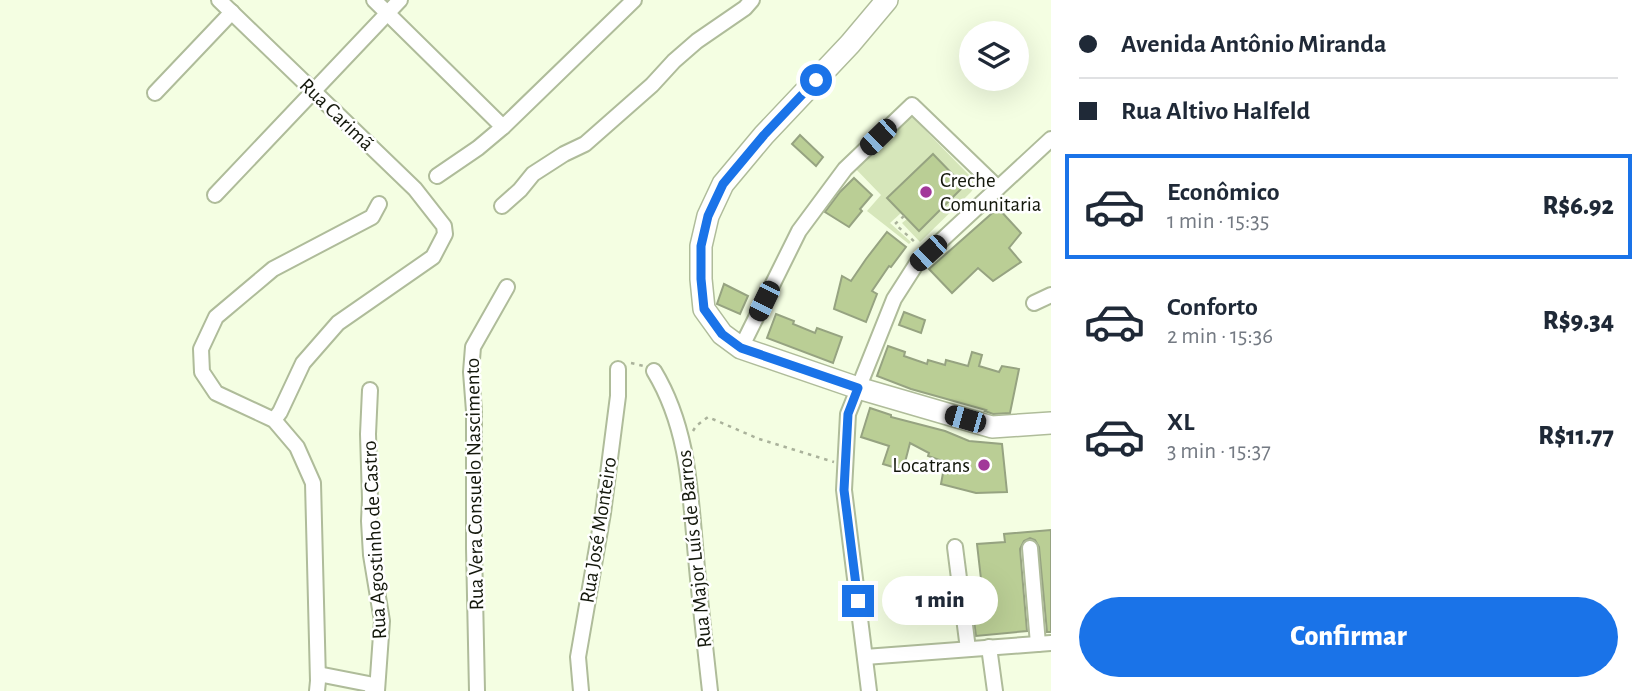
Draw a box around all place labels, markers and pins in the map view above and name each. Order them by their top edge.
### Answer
place label: Creche Comunitaria [940,170,1042,215]
marker: Creche Comunitaria [918,184,934,200]
place label: Locatrans [892,455,970,476]
marker: Locatrans [976,457,992,473]

